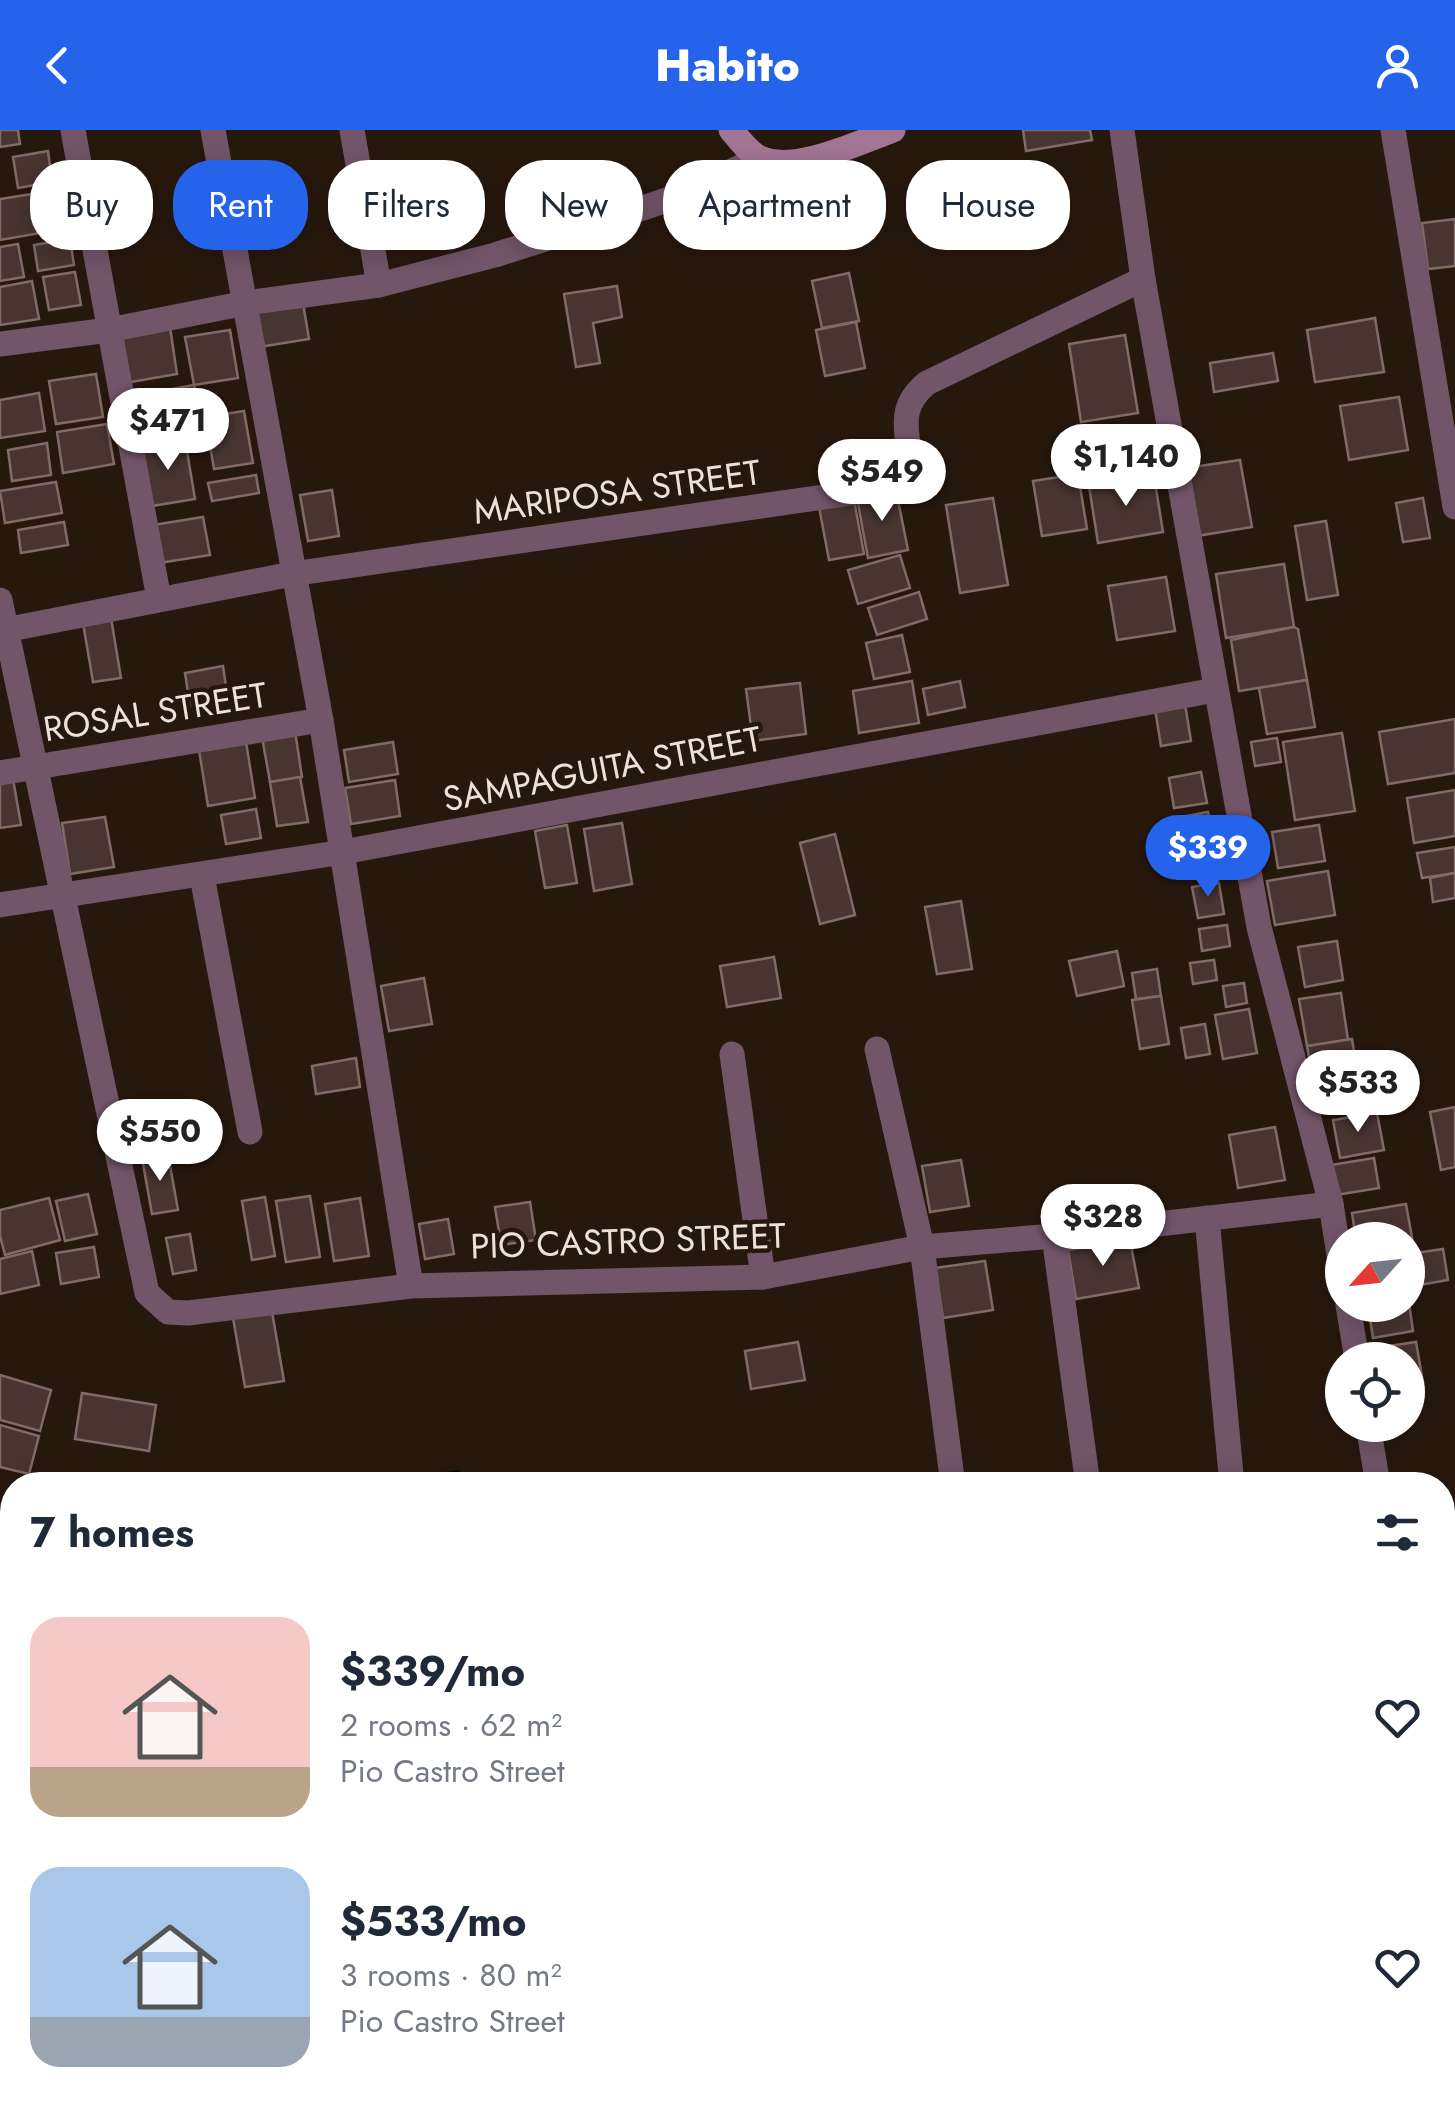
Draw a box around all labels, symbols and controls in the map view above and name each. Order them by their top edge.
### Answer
text: Habito [655,33,800,98]
icon: back [30,38,85,93]
icon: person [1370,38,1425,93]
chip: Buy [30,160,153,250]
chip: Rent [173,160,308,250]
chip: Filters [328,160,485,250]
chip: New [505,160,643,250]
chip: Apartment [663,160,886,250]
chip: House [906,160,1070,250]
pin: $471 [109,388,227,473]
text: $471 [129,397,207,443]
pin: $1,140 [1045,424,1207,509]
text: $1,140 [1073,433,1179,479]
pin: $549 [823,439,941,524]
street label: MARIPOSA STREET [470,447,764,537]
text: $549 [840,448,924,494]
street label: ROSAL STREET [40,670,270,754]
street label: SAMPAGUITA STREET [439,714,765,824]
pin: $339 [1149,815,1267,900]
text: $339 [1167,824,1249,870]
pin: $533 [1299,1050,1417,1135]
text: $533 [1318,1059,1398,1105]
pin: $550 [101,1099,219,1184]
text: $550 [119,1108,201,1154]
pin: $328 [1044,1184,1162,1269]
text: $328 [1063,1193,1143,1239]
street label: PIO CASTRO STREET [469,1211,787,1271]
north arrow [1325,1222,1425,1322]
map controls [1325,1222,1425,1442]
button: locate [1325,1342,1425,1442]
text: 7 homes [30,1502,194,1563]
icon: filters [1370,1505,1425,1560]
text: $339/mo [340,1641,525,1702]
icon: home [110,1657,230,1777]
icon: heart [1370,1690,1425,1745]
text: 2 rooms · 62 m² [340,1702,562,1748]
text: Pio Castro Street [340,1748,565,1794]
text: $533/mo [340,1891,527,1952]
icon: home [110,1907,230,2027]
icon: heart [1370,1940,1425,1995]
text: 3 rooms · 80 m² [340,1952,561,1998]
text: Pio Castro Street [340,1998,565,2044]

